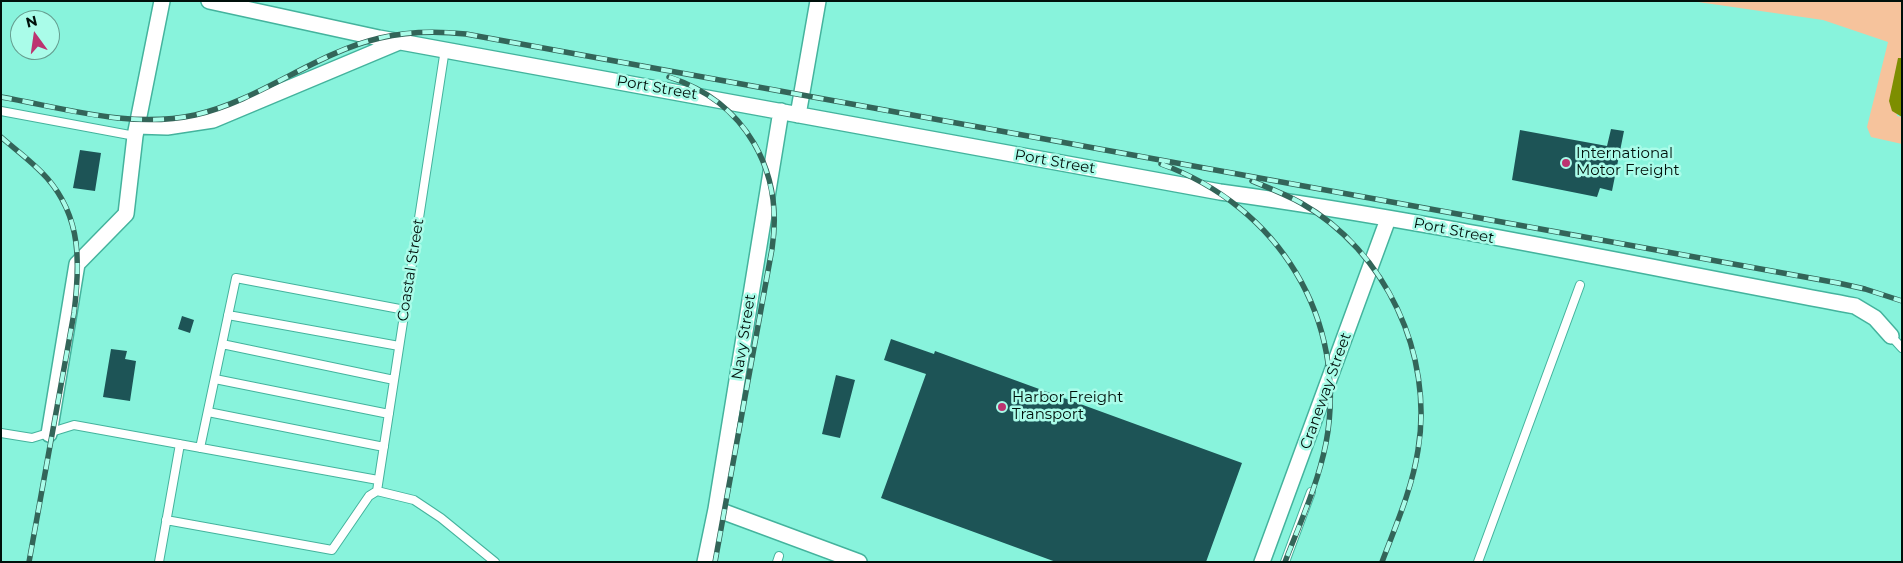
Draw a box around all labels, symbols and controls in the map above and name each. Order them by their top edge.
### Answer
north arrow [10,10,60,60]
text: N [24,11,39,32]
street label: Port Street [615,72,699,104]
place label: International Motor Freight [1576,145,1680,180]
street label: Port Street [1013,146,1097,178]
marker: International Motor Freight [1560,157,1572,169]
street label: Port Street [1412,214,1496,248]
street label: Coastal Street [394,217,428,323]
street label: Navy Street [728,293,760,381]
street label: Craneway Street [1297,330,1355,452]
place label: Harbor Freight Transport [1012,389,1123,424]
marker: Harbor Freight Transport [996,401,1008,413]

